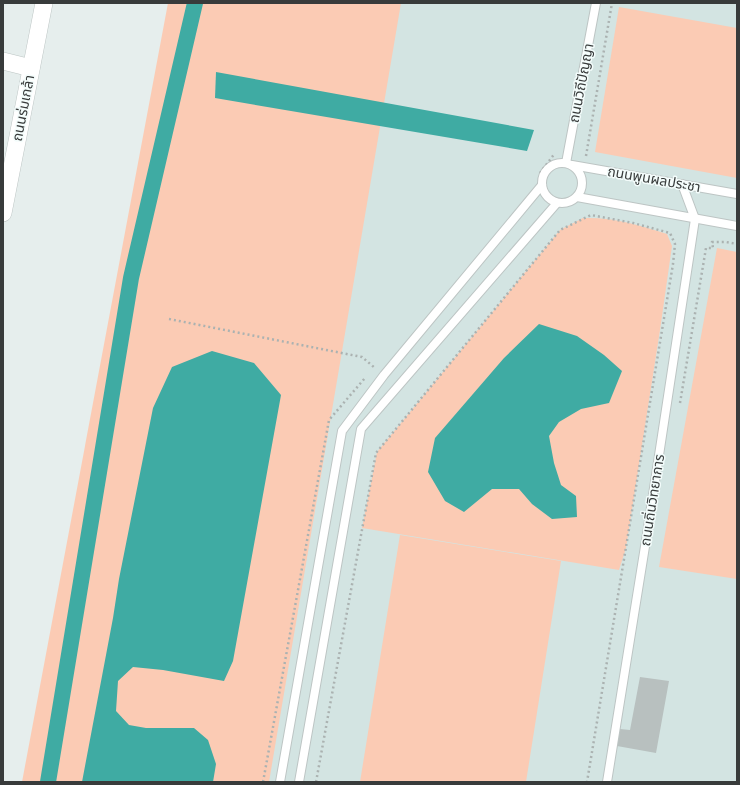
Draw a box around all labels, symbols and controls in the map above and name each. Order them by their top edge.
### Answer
street label: ถนนวิถีปัญญา [566,42,598,124]
street label: ถนนร่มเกล้า [9,73,39,143]
street label: ถนนพูนผลประชา [606,164,702,197]
street label: ถนนถิ่นวิทยาการ [636,453,669,547]

